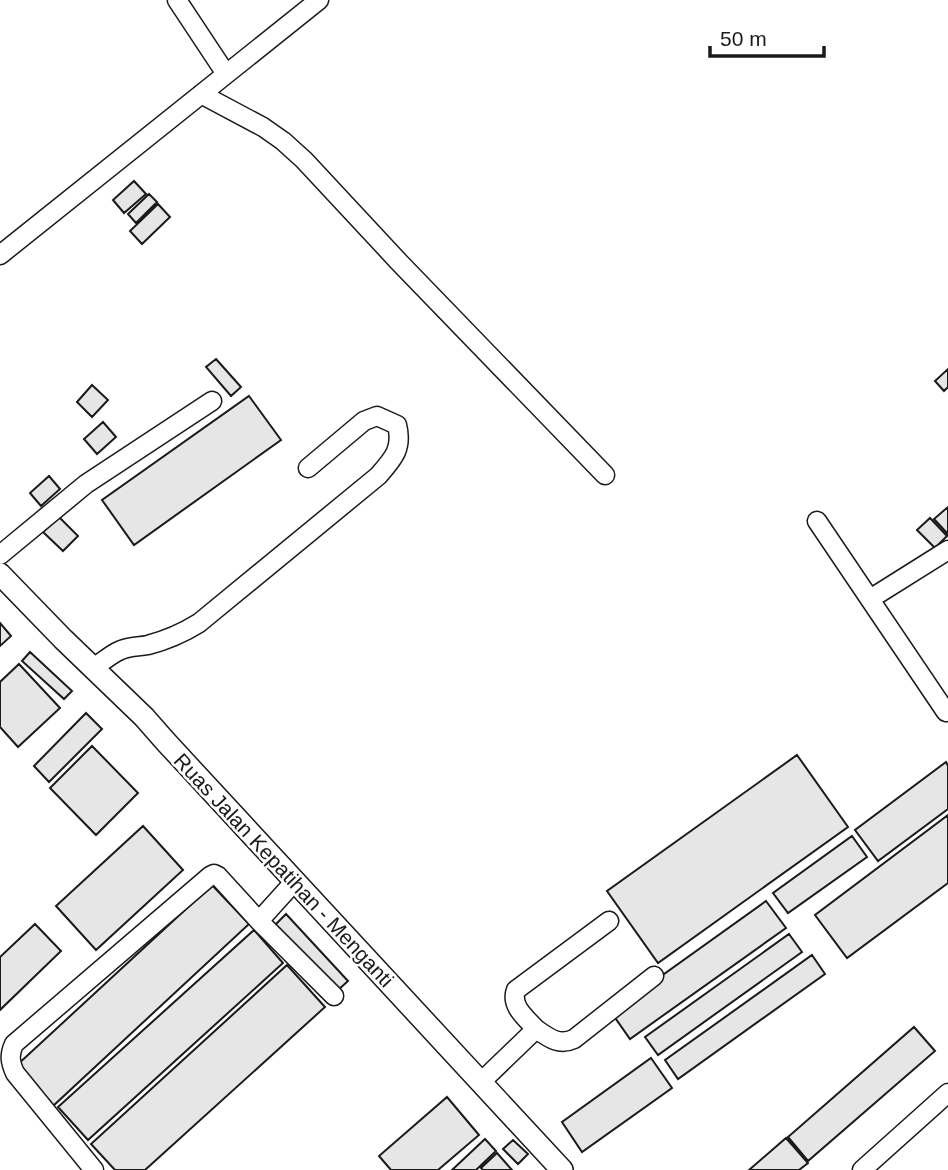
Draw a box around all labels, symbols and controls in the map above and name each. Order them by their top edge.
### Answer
scale bar [710,14,824,58]
text: 50 m [720,27,767,50]
street label: Ruas Jalan Kepatihan - Menganti [170,749,398,991]

